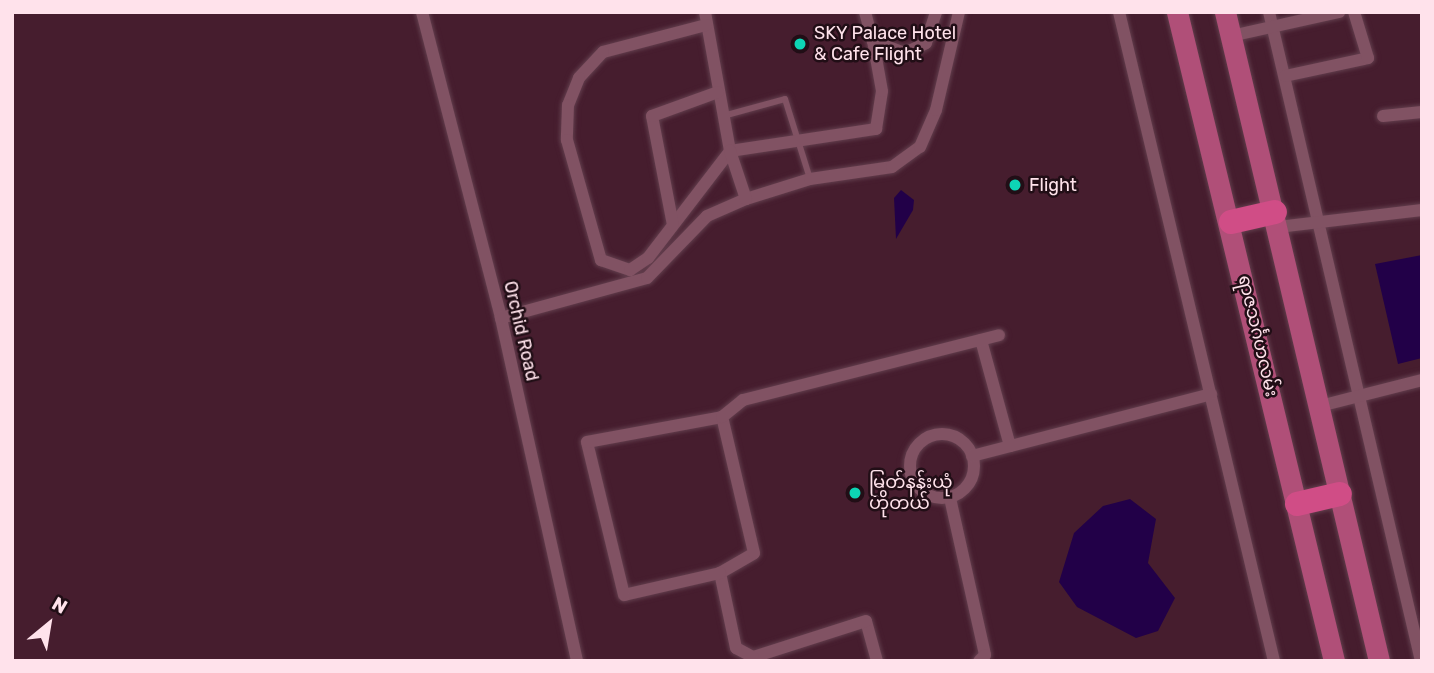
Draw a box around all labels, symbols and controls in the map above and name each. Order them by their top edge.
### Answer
place label: SKY Palace Hotel & Cafe Flight [814,23,957,66]
marker: SKY Palace Hotel & Cafe Flight [792,36,808,52]
place label: Flight [1029,174,1077,196]
marker: Flight [1007,177,1023,193]
street label: ရာဇသင်္ဂဟလမ်း [1234,273,1282,399]
street label: Orchid Road [499,279,543,383]
place label: မြတ်နန်းယုံ ဟိုတယ် [869,472,953,514]
marker: မြတ်နန်းယုံ ဟိုတယ် [847,485,863,501]
north arrow [14,589,84,659]
text: N [48,592,71,619]

